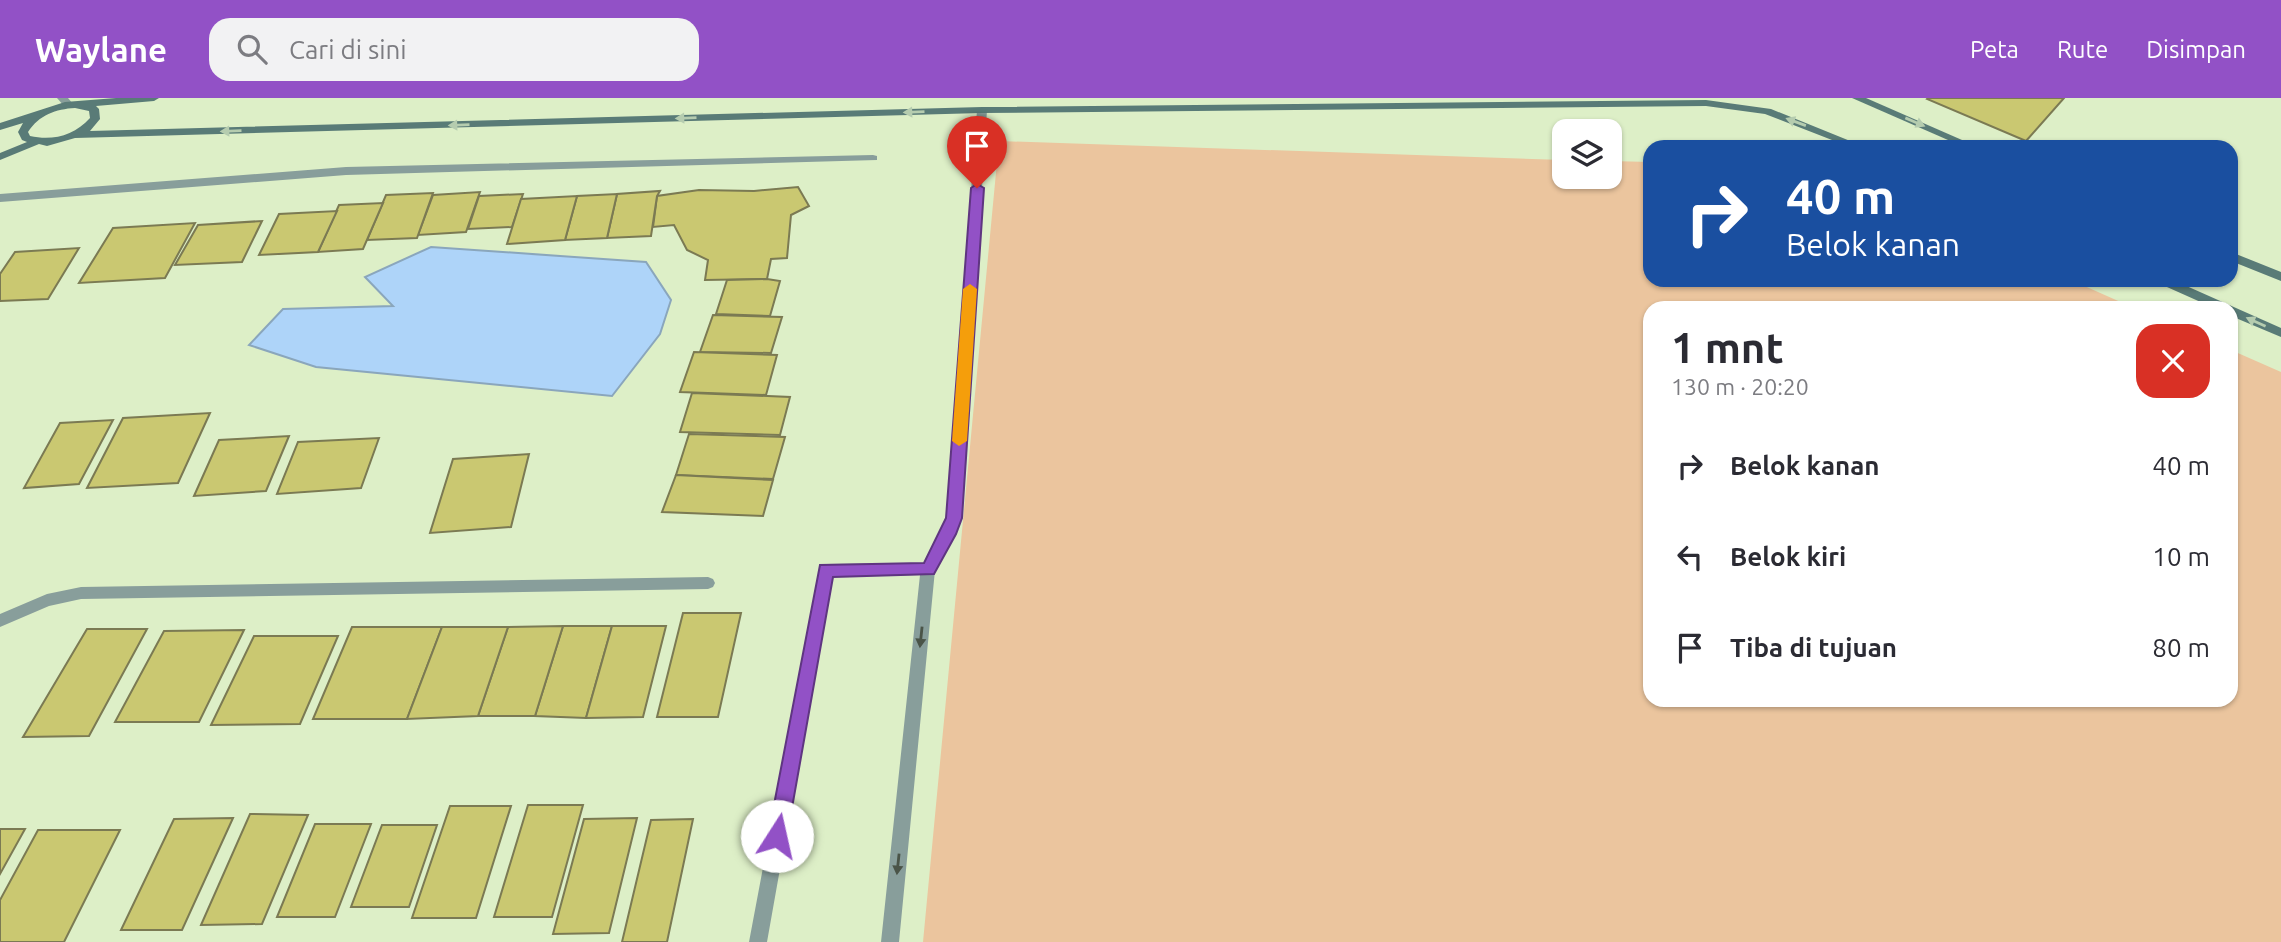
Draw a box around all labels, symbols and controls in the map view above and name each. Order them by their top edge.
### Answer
search box [209,18,699,81]
icon: search [233,30,271,68]
text: Waylane [35,31,167,68]
text: Cari di sini [289,35,407,64]
text: Peta [1970,36,2019,63]
text: Rute [2057,36,2108,63]
text: Disimpan [2146,36,2246,63]
one-way arrow [902,106,924,118]
one-way arrow [675,113,697,124]
pin [947,116,1007,188]
one-way arrow [1786,116,1807,127]
one-way arrow [1905,117,1926,128]
one-way arrow [448,119,470,130]
map controls [1552,119,1622,189]
button: layers [1552,119,1622,189]
one-way arrow [220,125,242,137]
icon: arrive [958,127,996,165]
icon: right [1671,168,1762,259]
text: 40 m [1786,168,1895,223]
text: Belok kanan [1786,226,1960,262]
one-way arrow [2246,316,2266,328]
text: 1 mnt [1671,324,1784,371]
button: close [2136,324,2210,398]
text: 130 m · 20:20 [1671,374,1809,399]
icon: right [1671,447,1709,485]
text: Belok kanan [1730,451,1880,480]
text: 40 m [2152,451,2210,480]
icon: left [1671,538,1709,576]
text: Belok kiri [1730,542,1846,571]
text: 10 m [2152,542,2210,571]
one-way arrow [916,627,927,649]
icon: arrive [1671,629,1709,667]
text: Tiba di tujuan [1730,633,1897,662]
text: 80 m [2152,633,2210,662]
position arrow [740,799,814,873]
one-way arrow [893,853,904,875]

